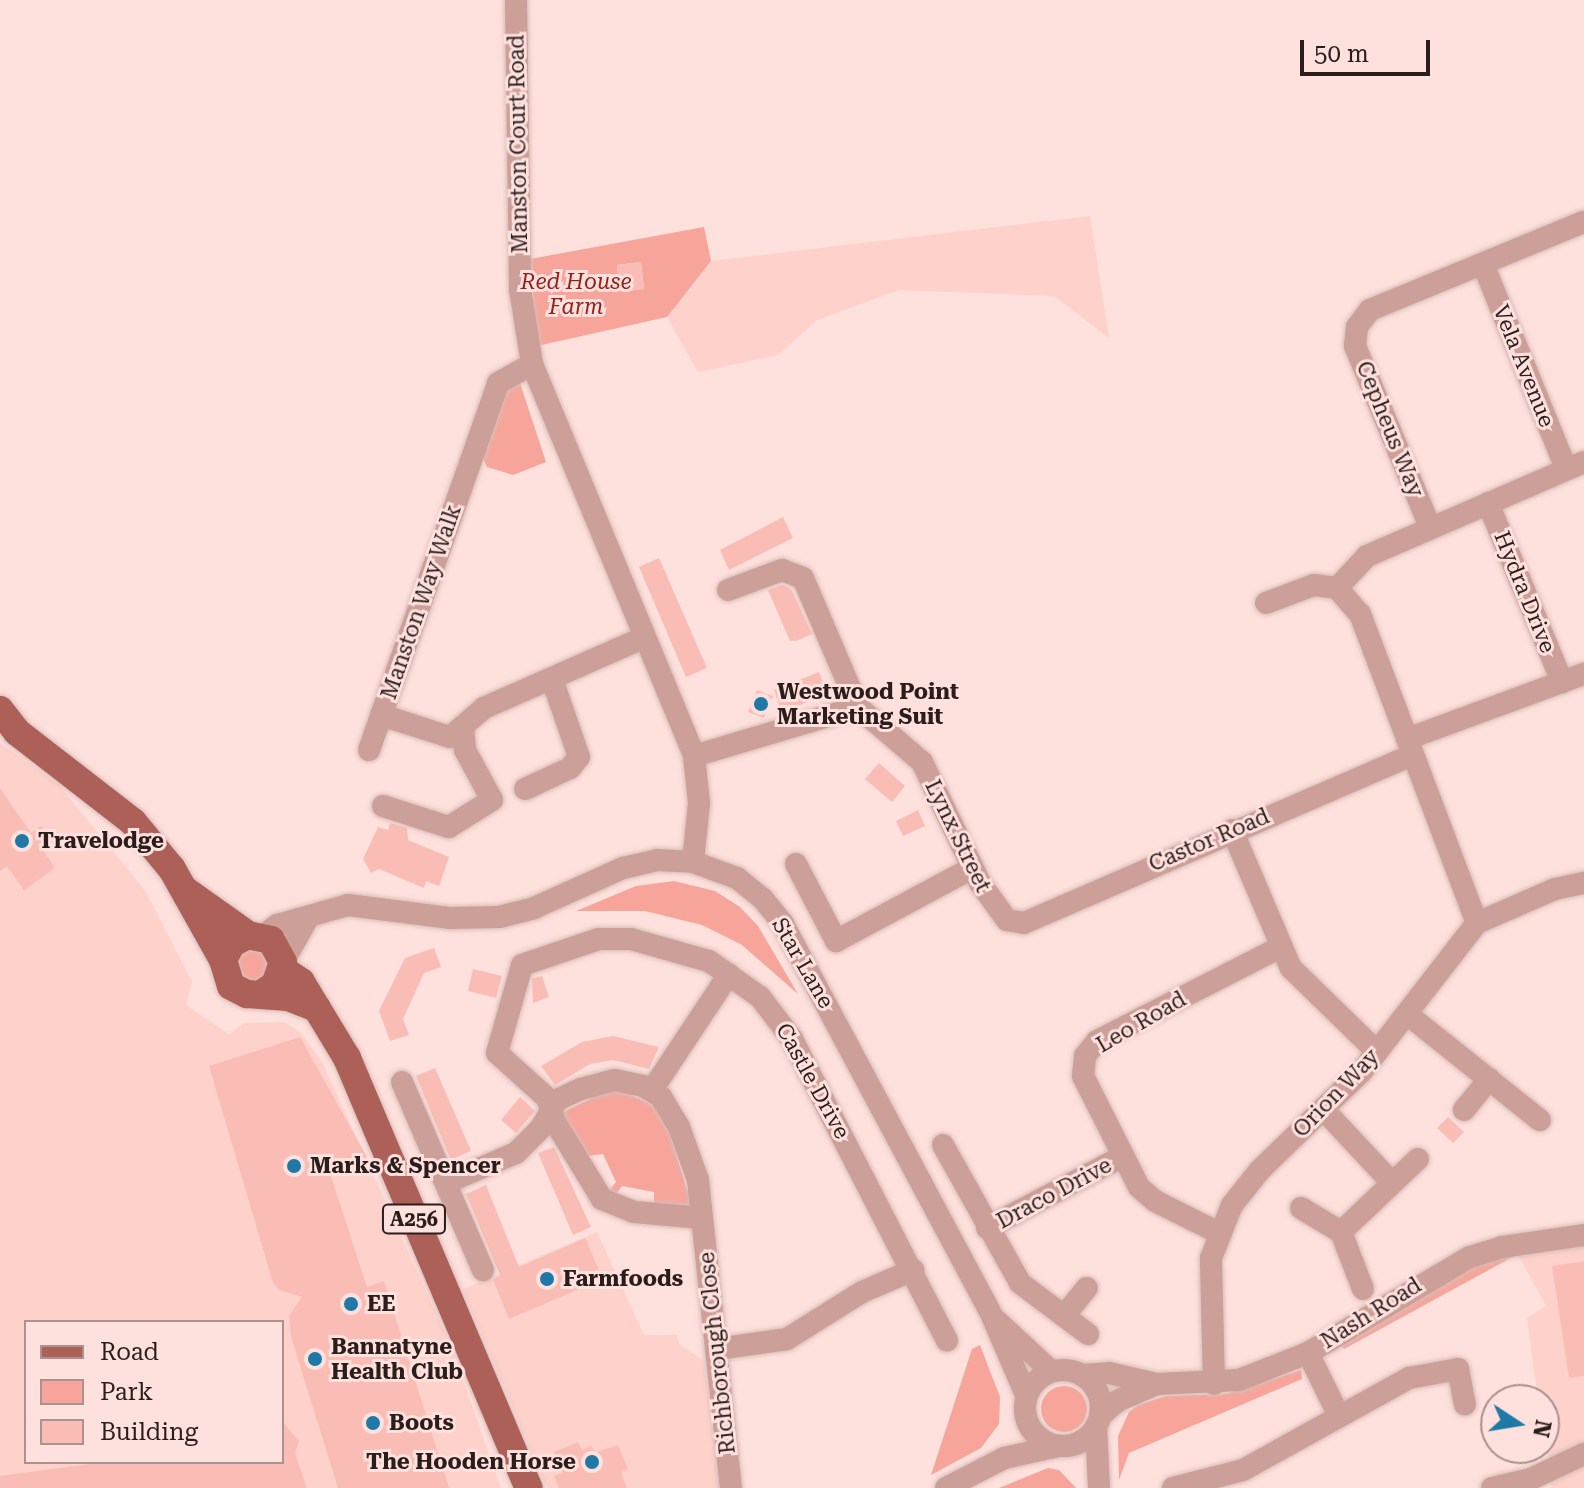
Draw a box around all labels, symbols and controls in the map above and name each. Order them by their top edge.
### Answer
scale bar [1304,24,1434,74]
street label: Manston Court Road [503,34,533,254]
text: 50 m [1314,40,1369,68]
park label: Red House Farm [520,268,632,320]
street label: Vela Avenue [1488,301,1560,431]
street label: Cepheus Way [1351,357,1429,501]
street label: Manston Way Walk [375,501,467,703]
street label: Hydra Drive [1489,527,1561,657]
place label: Westwood Point Marketing Suit [777,678,959,730]
marker: Westwood Point Marketing Suit [752,695,770,713]
street label: Lynx Street [919,775,997,897]
street label: Castor Road [1145,803,1273,877]
place label: Travelodge [38,828,164,854]
marker: Travelodge [13,832,31,850]
street label: Star Lane [767,913,839,1013]
street label: Leo Road [1092,986,1190,1058]
street label: Castle Drive [770,1019,856,1143]
street label: Orion Way [1287,1043,1385,1143]
street label: Draco Drive [992,1152,1116,1234]
place label: Marks & Spencer [310,1153,501,1179]
marker: Marks & Spencer [285,1157,303,1175]
road number: A256 [380,1203,448,1235]
street label: Richborough Close [693,1251,741,1455]
place label: Farmfoods [563,1266,683,1292]
marker: Farmfoods [538,1270,556,1288]
street label: Nash Road [1316,1272,1426,1354]
place label: EE [367,1291,395,1317]
marker: EE [342,1295,360,1313]
legend [24,1320,284,1464]
place label: Bannatyne Health Club [331,1333,463,1384]
text: Road [100,1338,159,1366]
marker: Bannatyne Health Club [306,1350,324,1368]
text: Park [100,1378,153,1406]
north arrow [1480,1384,1560,1464]
place label: Boots [389,1410,454,1436]
marker: Boots [364,1414,382,1432]
text: Building [100,1418,198,1446]
text: N [1528,1418,1556,1440]
place label: The Hooden Horse [366,1449,576,1475]
marker: The Hooden Horse [583,1453,601,1471]

